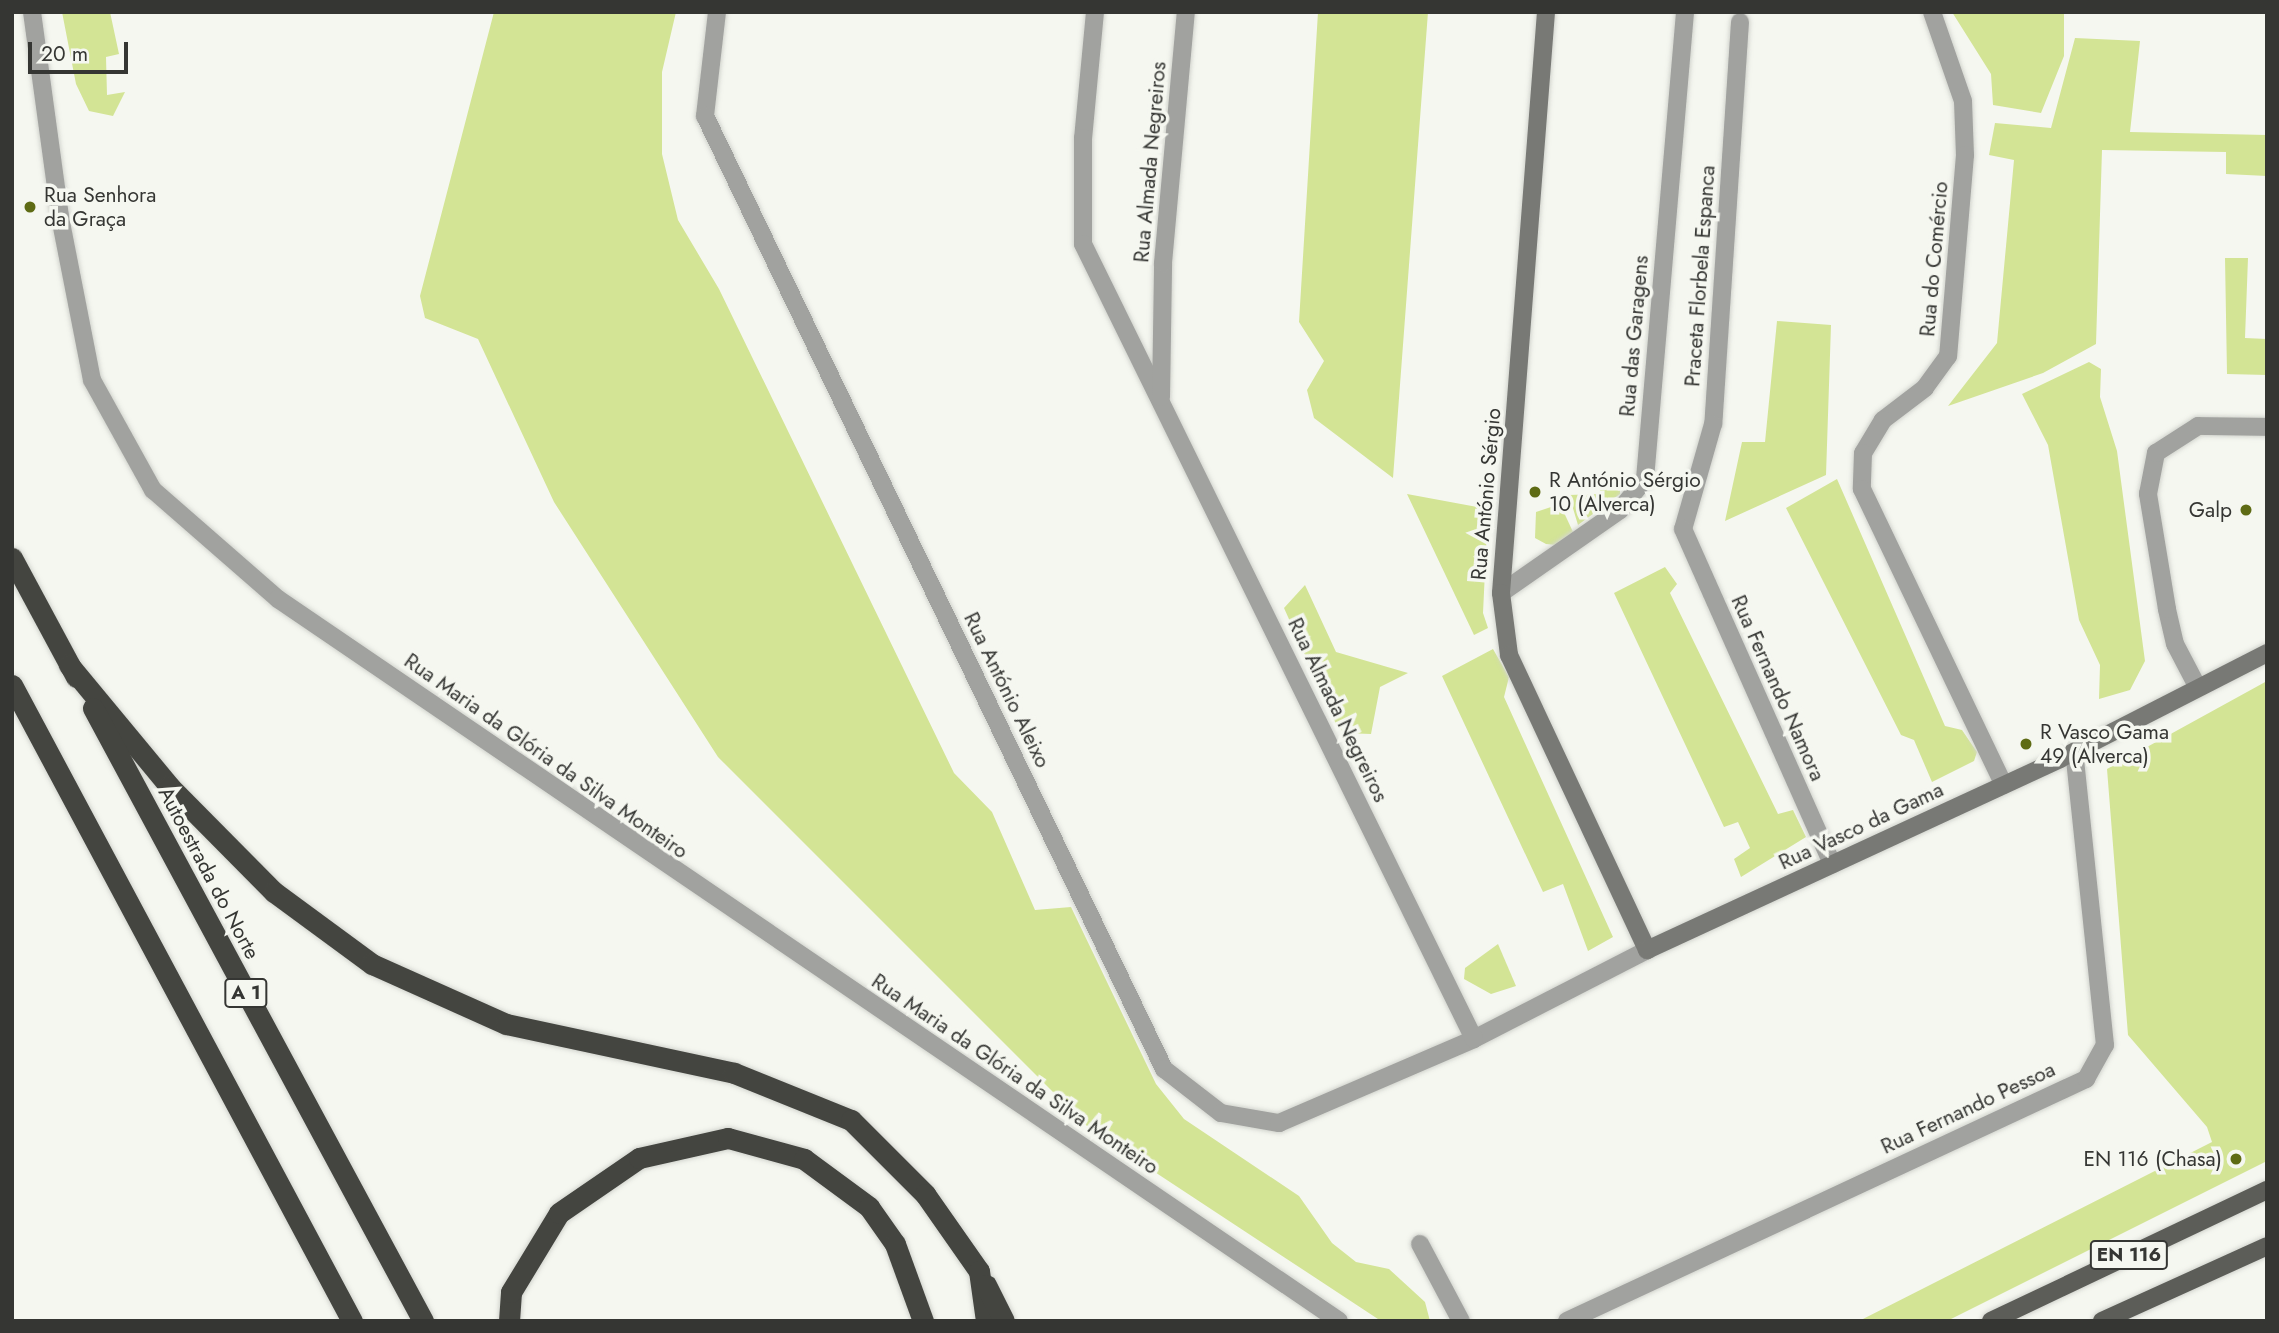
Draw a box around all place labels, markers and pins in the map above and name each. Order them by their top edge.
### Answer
place label: Rua Senhora da Graça [44,182,156,232]
marker: Rua Senhora da Graça [22,199,38,215]
place label: R António Sérgio 10 (Alverca) [1549,467,1701,517]
marker: R António Sérgio 10 (Alverca) [1527,484,1543,500]
place label: Galp [2189,497,2232,523]
marker: Galp [2238,502,2254,518]
place label: R Vasco Gama 49 (Alverca) [2040,719,2169,769]
marker: R Vasco Gama 49 (Alverca) [2018,736,2034,752]
place label: EN 116 (Chasa) [2083,1146,2222,1172]
marker: EN 116 (Chasa) [2228,1151,2244,1167]

